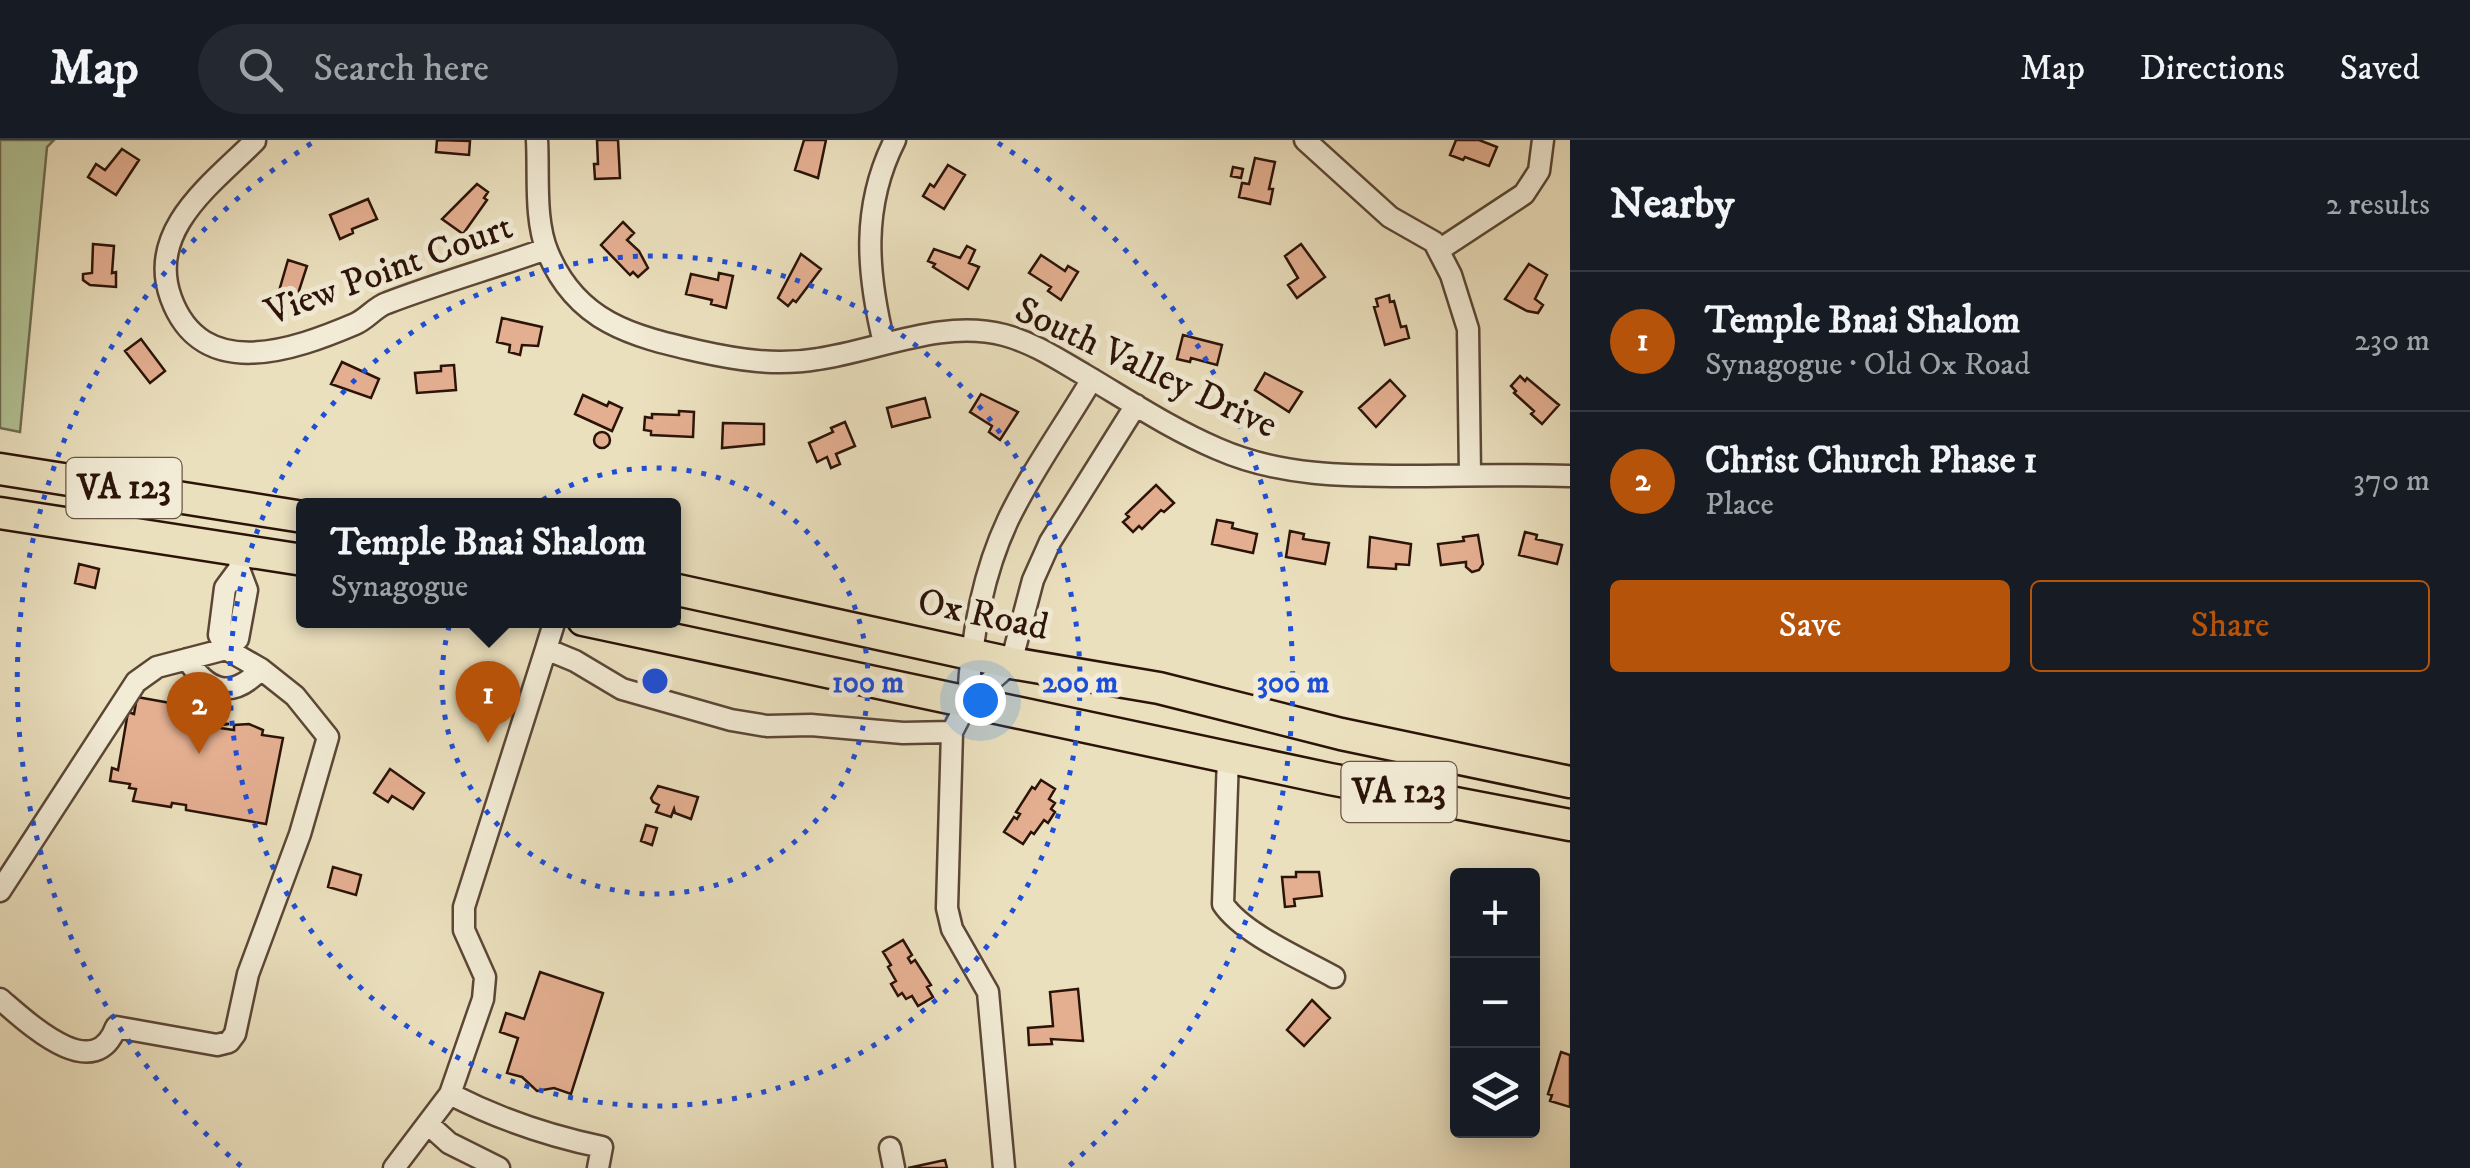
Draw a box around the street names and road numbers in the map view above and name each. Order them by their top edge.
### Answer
street label: View Point Court [258,203,519,337]
street label: South Valley Drive [1007,286,1285,450]
road number: VA 123 [66,458,182,518]
street label: Ox Road [913,578,1053,652]
road number: VA 123 [1342,762,1456,822]

